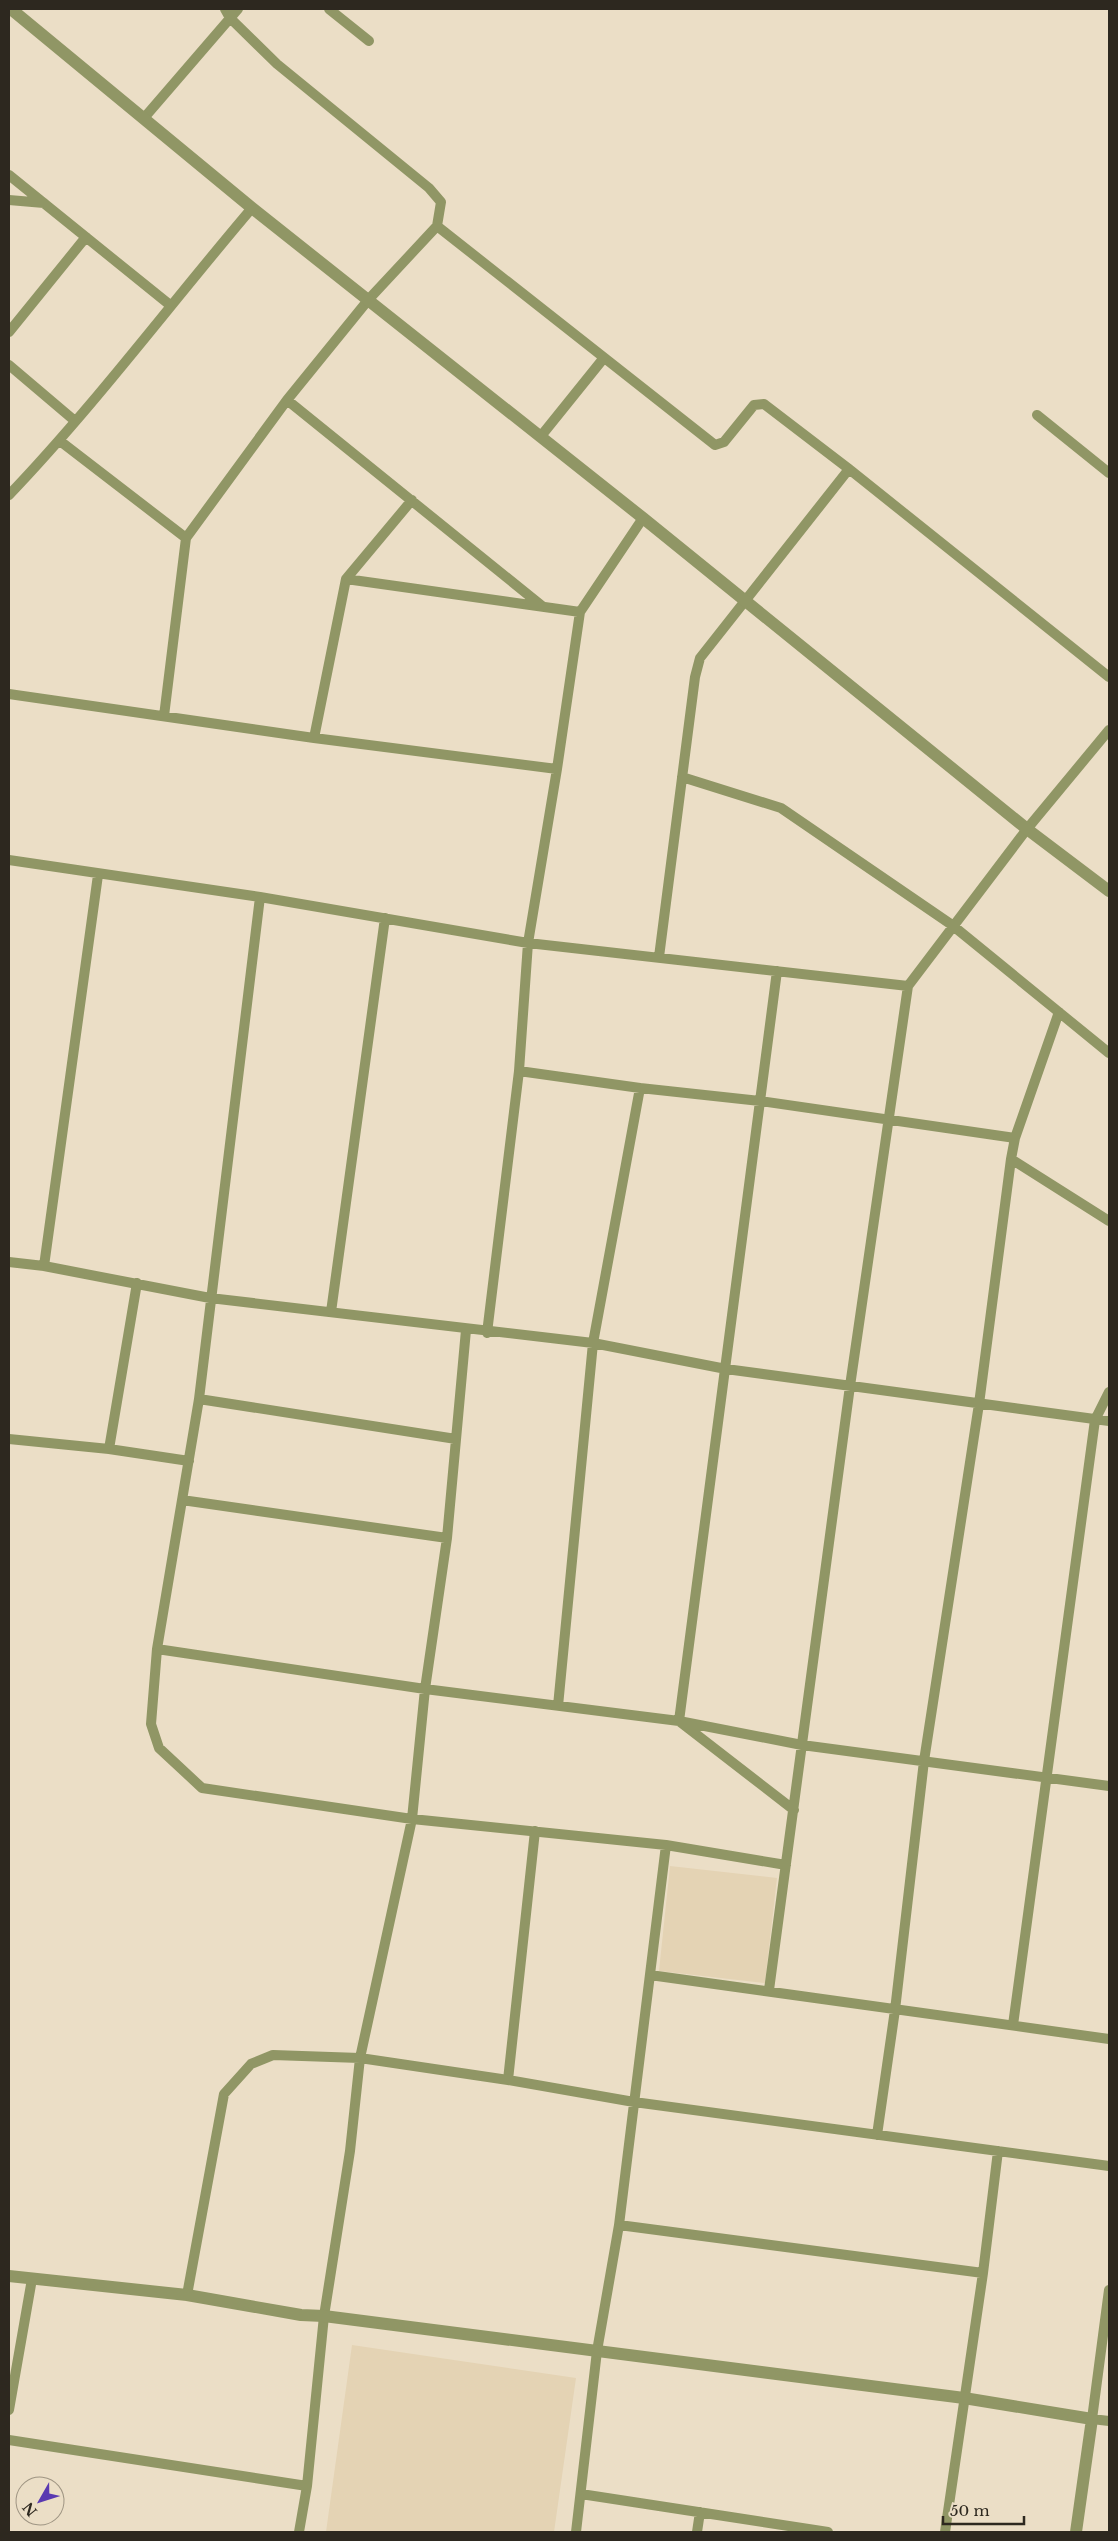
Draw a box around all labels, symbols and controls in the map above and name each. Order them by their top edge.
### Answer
north arrow [15,2476,65,2526]
scale bar [943,2494,1024,2526]
text: N [19,2498,41,2520]
text: 50 m [950,2501,990,2520]

